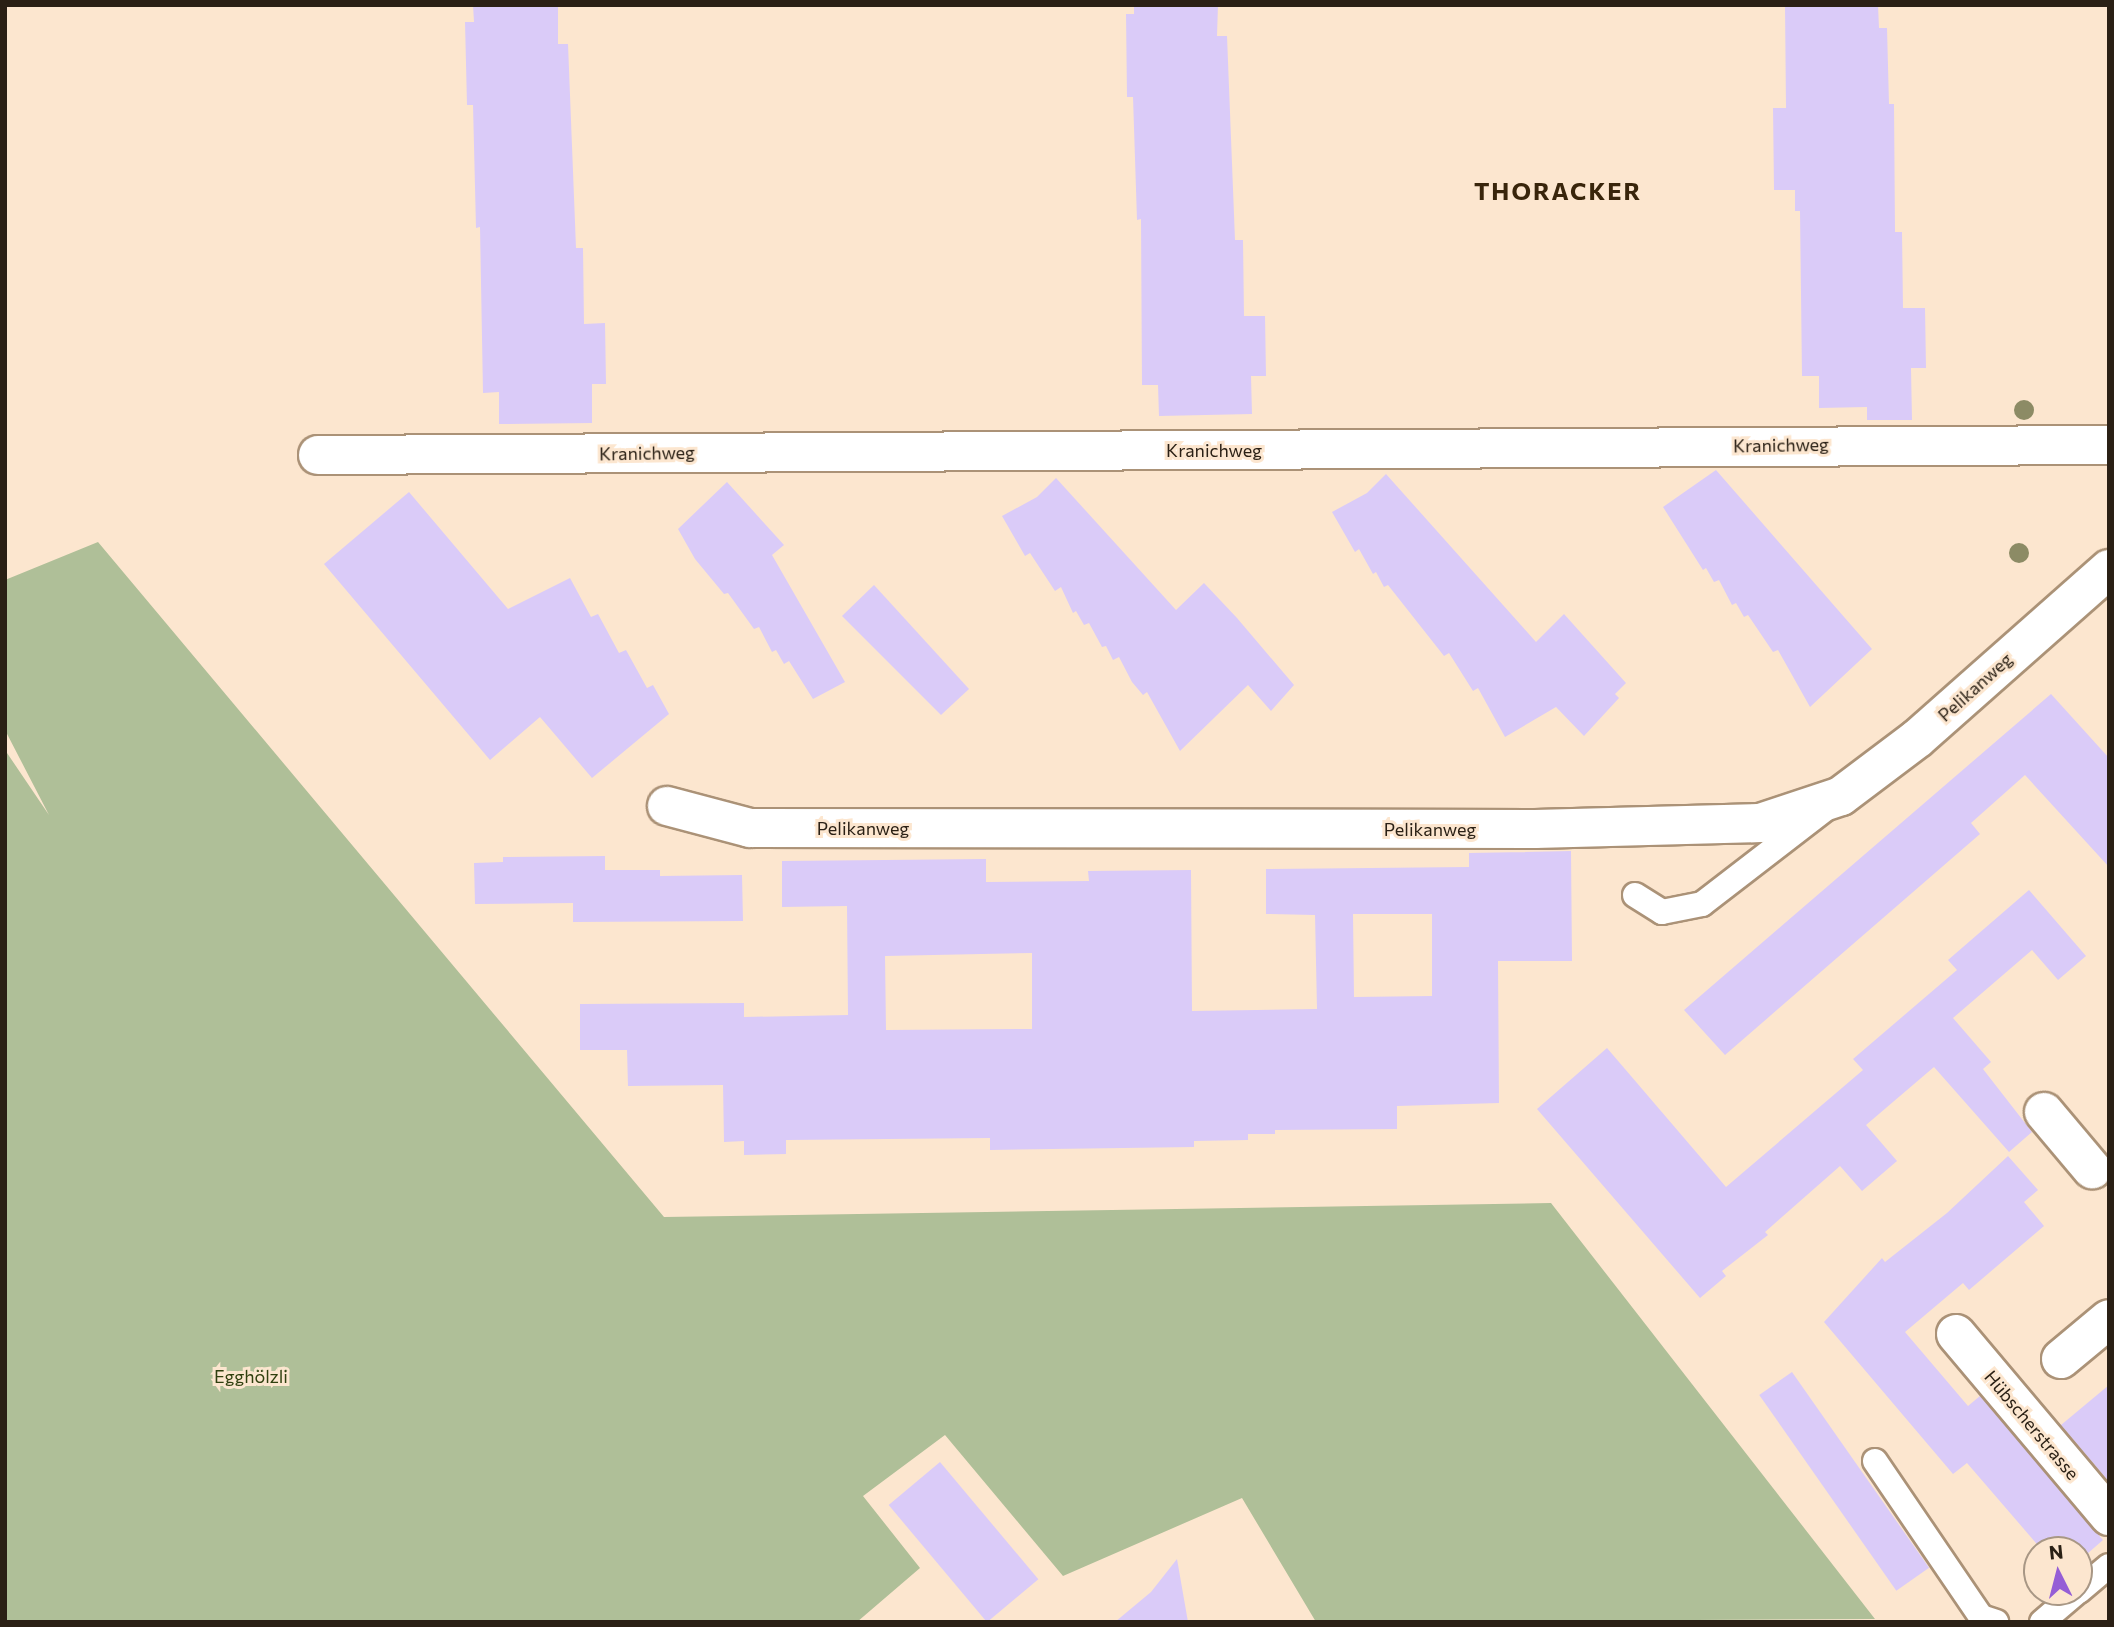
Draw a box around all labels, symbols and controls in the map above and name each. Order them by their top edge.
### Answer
district label: THORACKER [1475,177,1641,205]
street label: Kranichweg [1733,433,1829,457]
street label: Kranichweg [1166,439,1262,461]
street label: Kranichweg [599,441,695,465]
street label: Pelikanweg [1933,648,2017,726]
street label: Pelikanweg [817,817,909,839]
street label: Pelikanweg [1384,818,1476,840]
park label: Egghölzli [214,1365,288,1387]
street label: Hübscherstrasse [1980,1366,2084,1484]
north arrow [2023,1536,2093,1606]
text: N [2048,1539,2064,1564]

